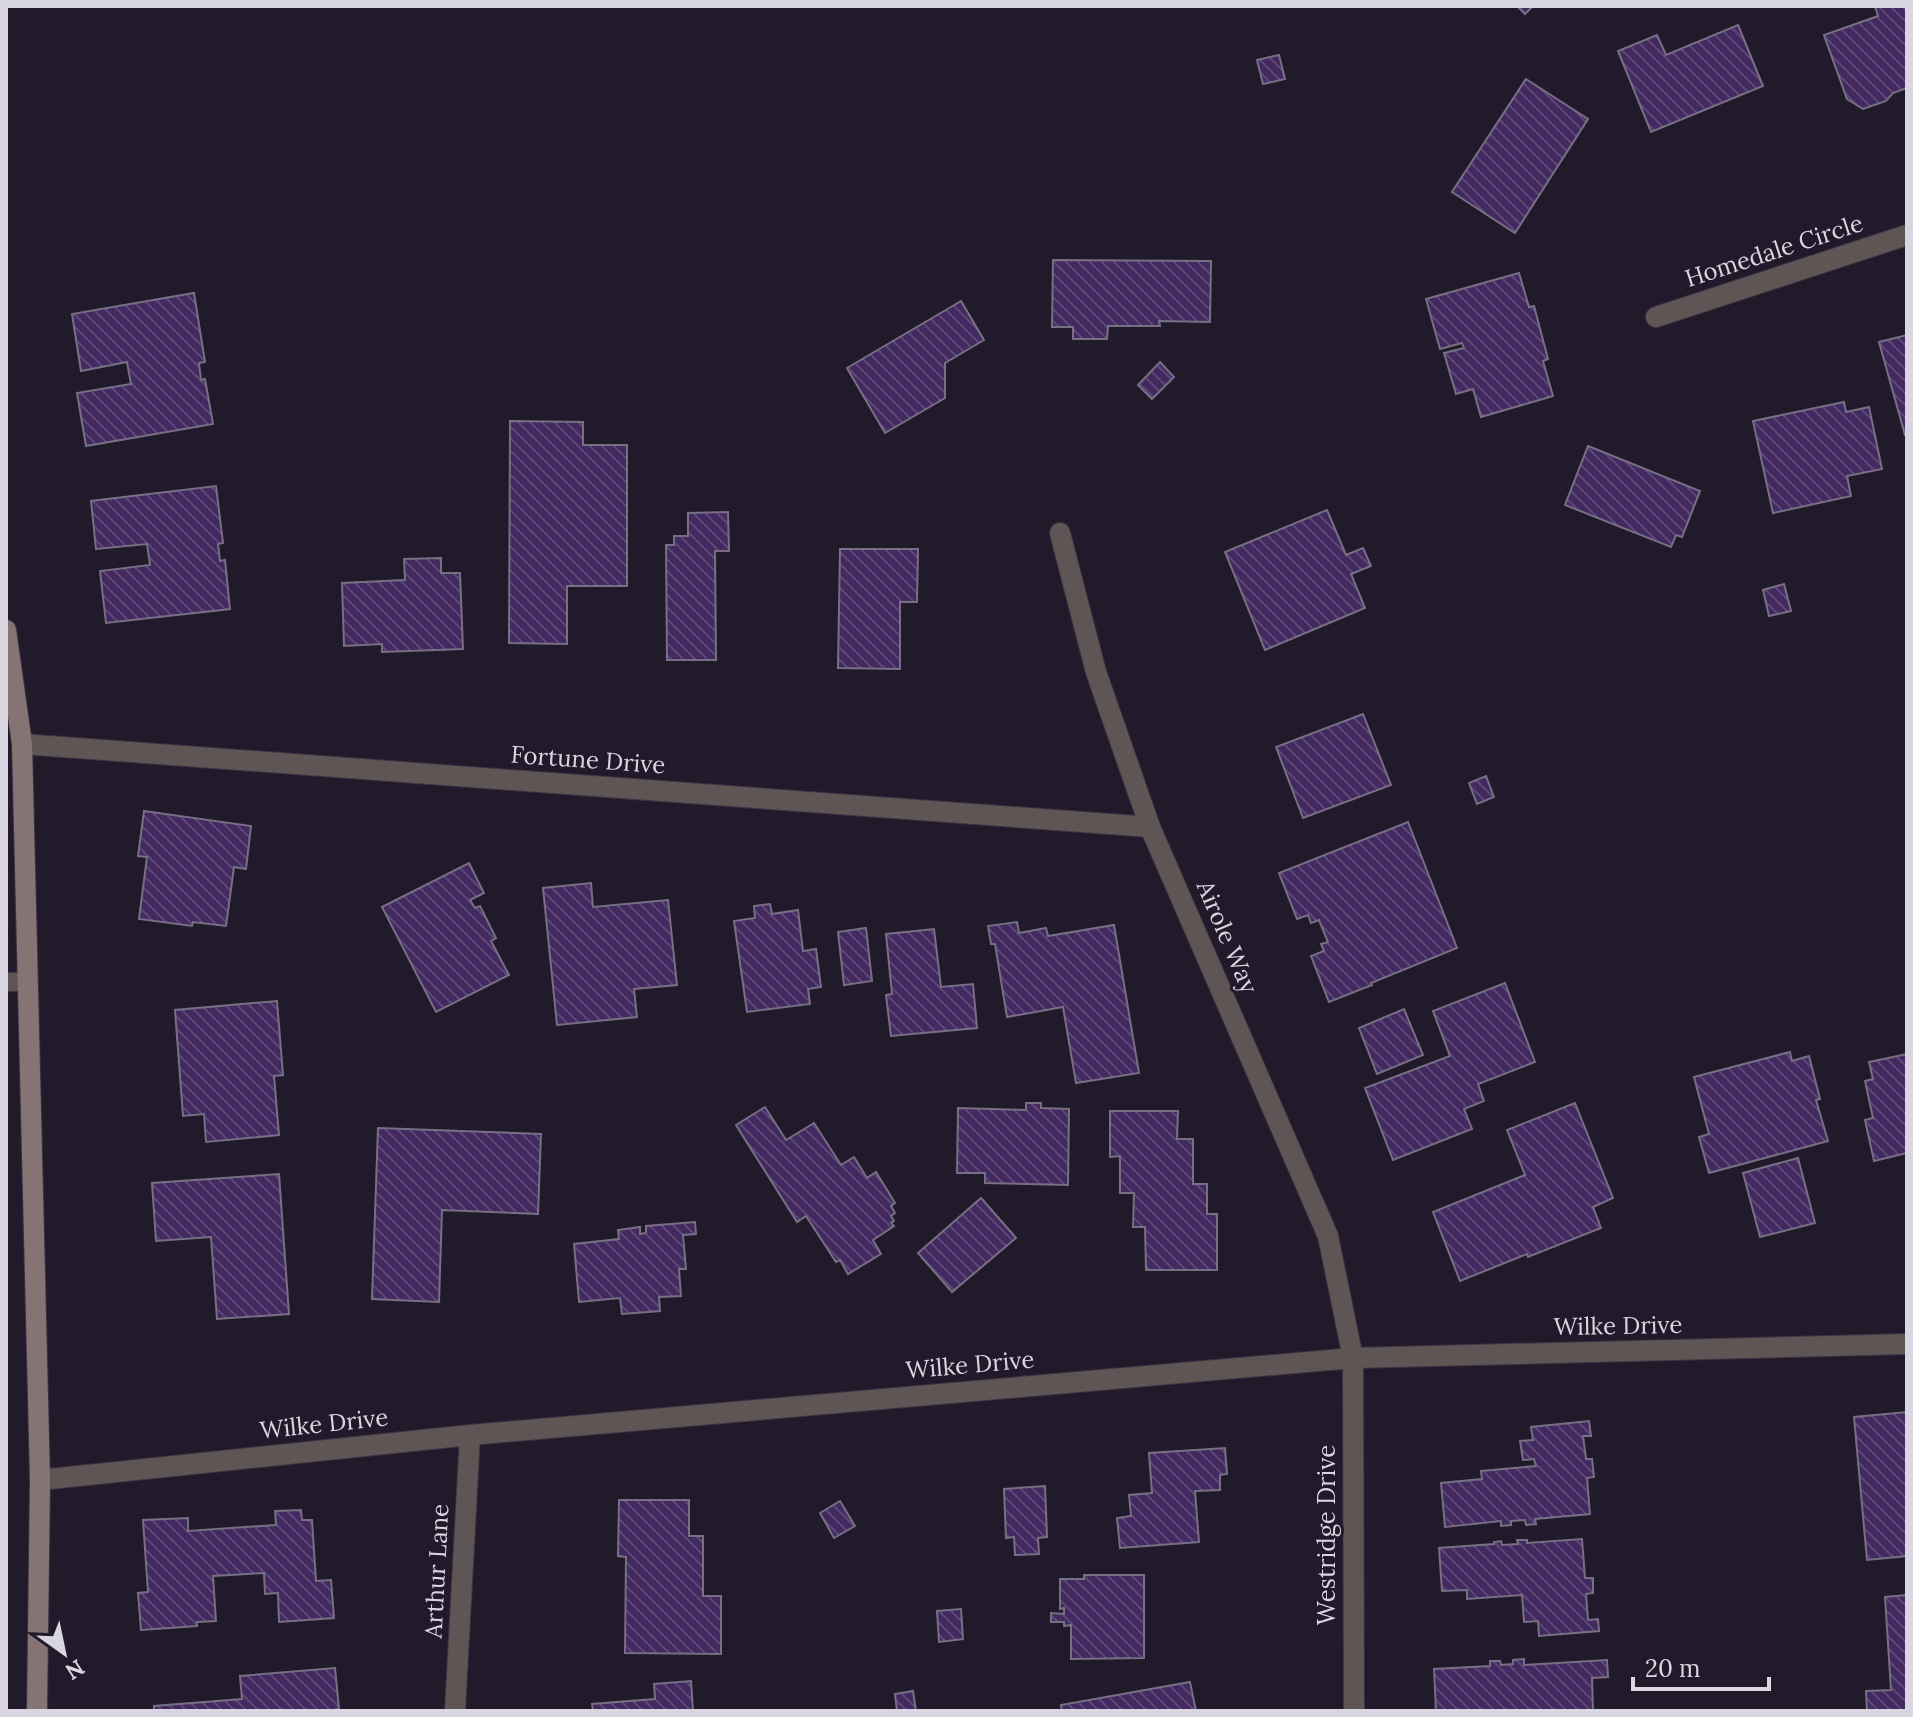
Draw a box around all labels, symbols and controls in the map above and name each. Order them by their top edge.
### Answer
street label: Homedale Circle [1681,207,1867,294]
street label: Fortune Drive [510,739,666,780]
street label: Airole Way [1189,875,1265,998]
street label: Wilke Drive [1553,1309,1683,1342]
street label: Wilke Drive [904,1343,1035,1386]
street label: Wilke Drive [258,1401,390,1446]
street label: Westridge Drive [1311,1445,1342,1625]
street label: Arthur Lane [417,1503,456,1640]
north arrow [24,1613,104,1693]
scale bar [1633,1641,1769,1691]
text: N [60,1653,90,1686]
text: 20 m [1645,1653,1701,1684]

